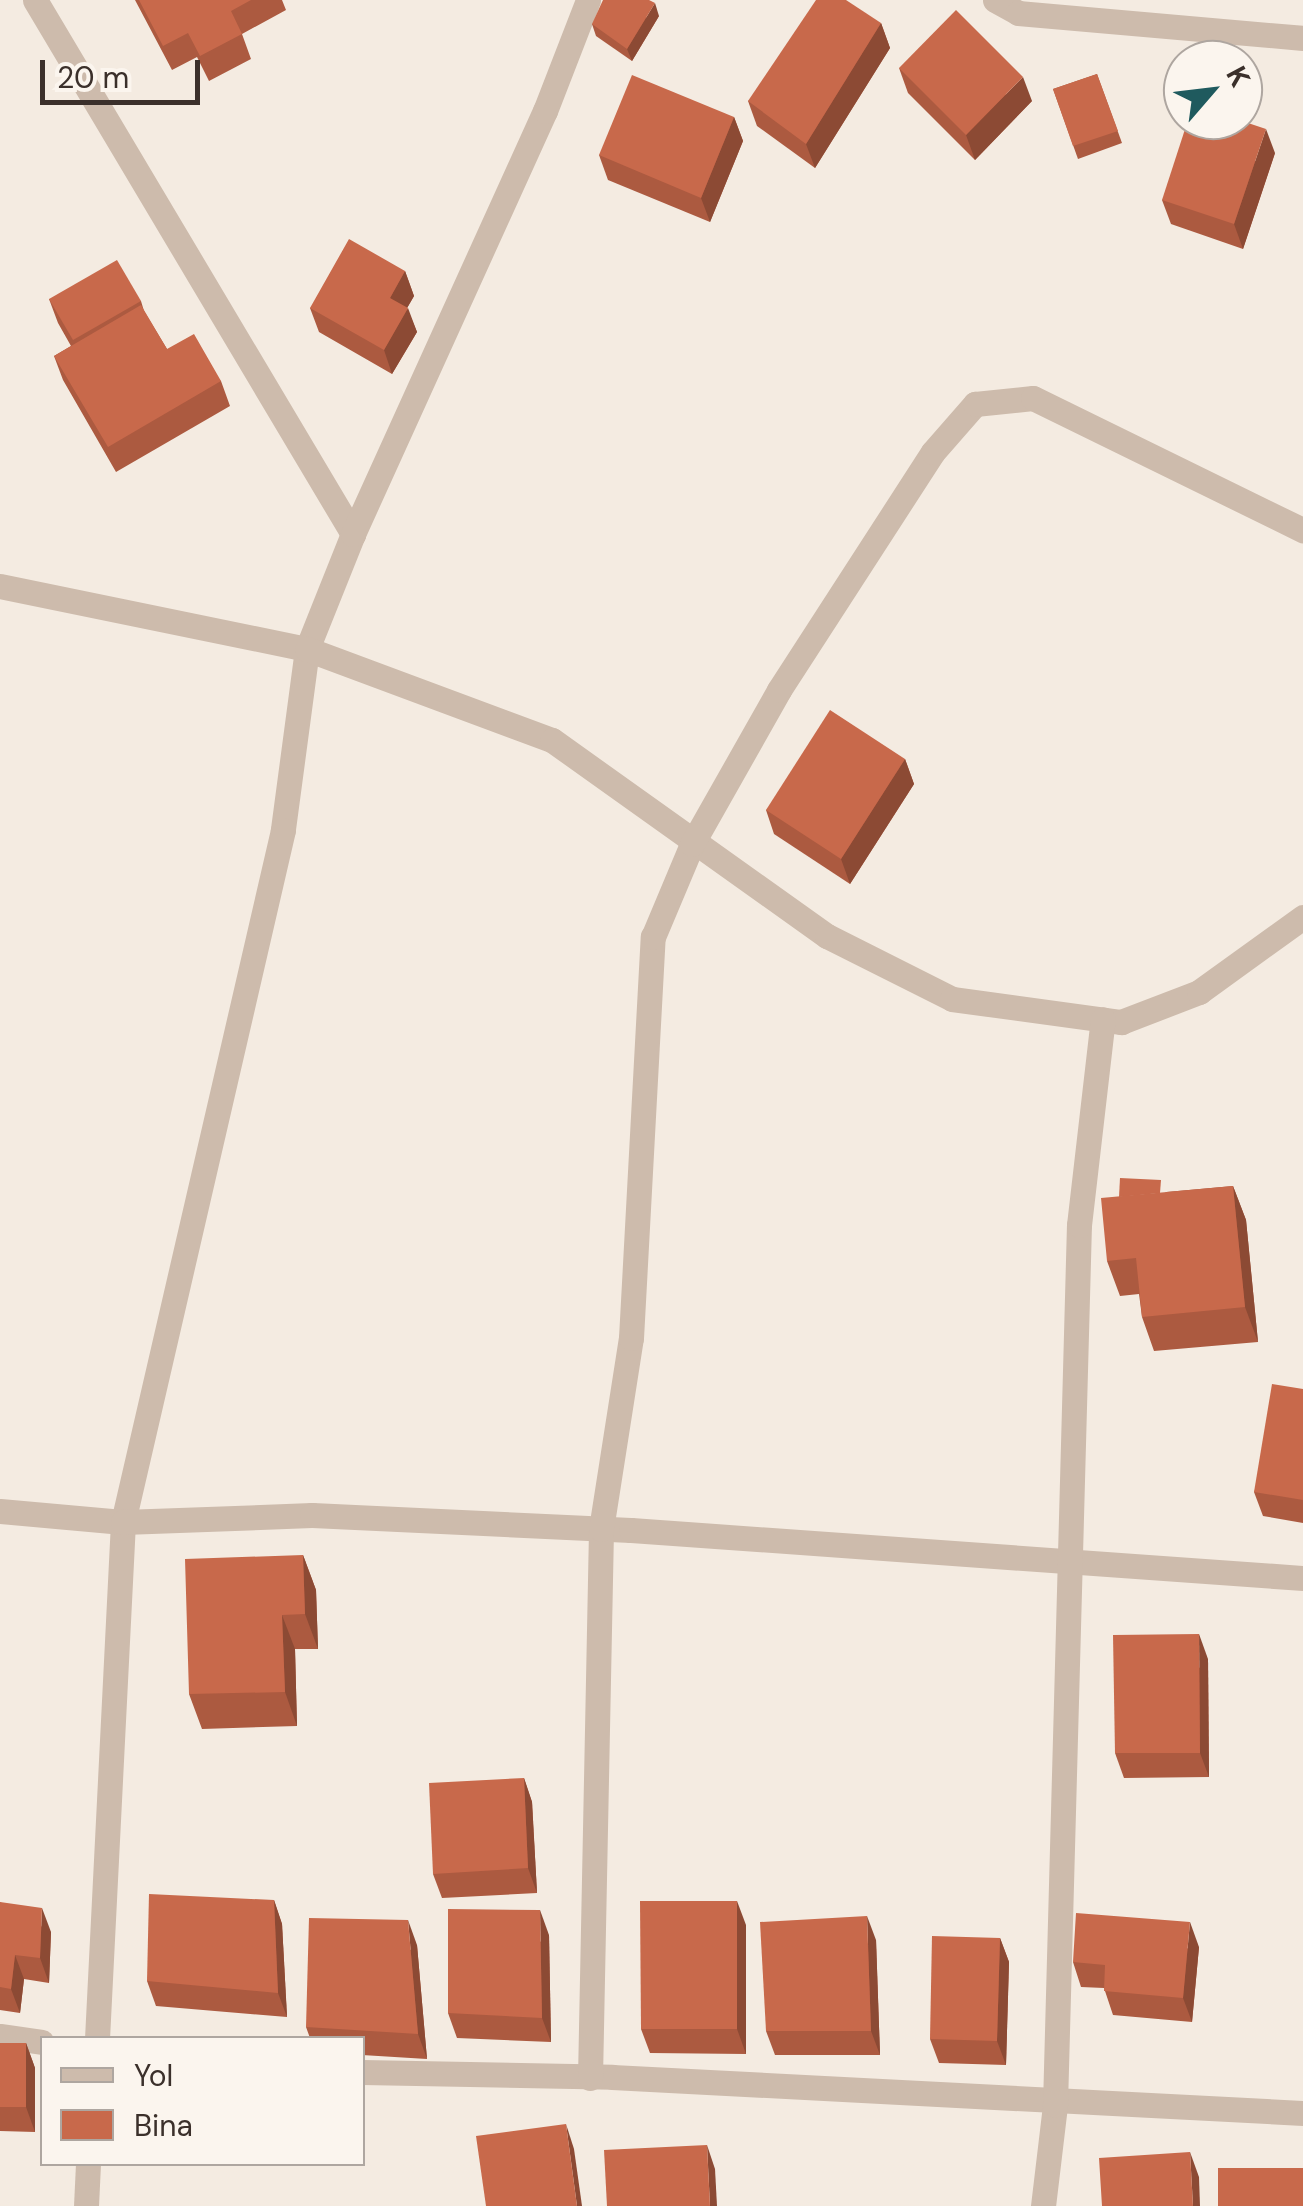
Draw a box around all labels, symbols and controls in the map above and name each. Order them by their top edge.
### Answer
scale bar [45,40,205,102]
north arrow [1163,40,1263,140]
text: 20 m [57,58,129,97]
text: K [1218,60,1259,93]
legend [40,2036,365,2166]
text: Yol [134,2056,173,2095]
text: Bina [134,2106,193,2145]

